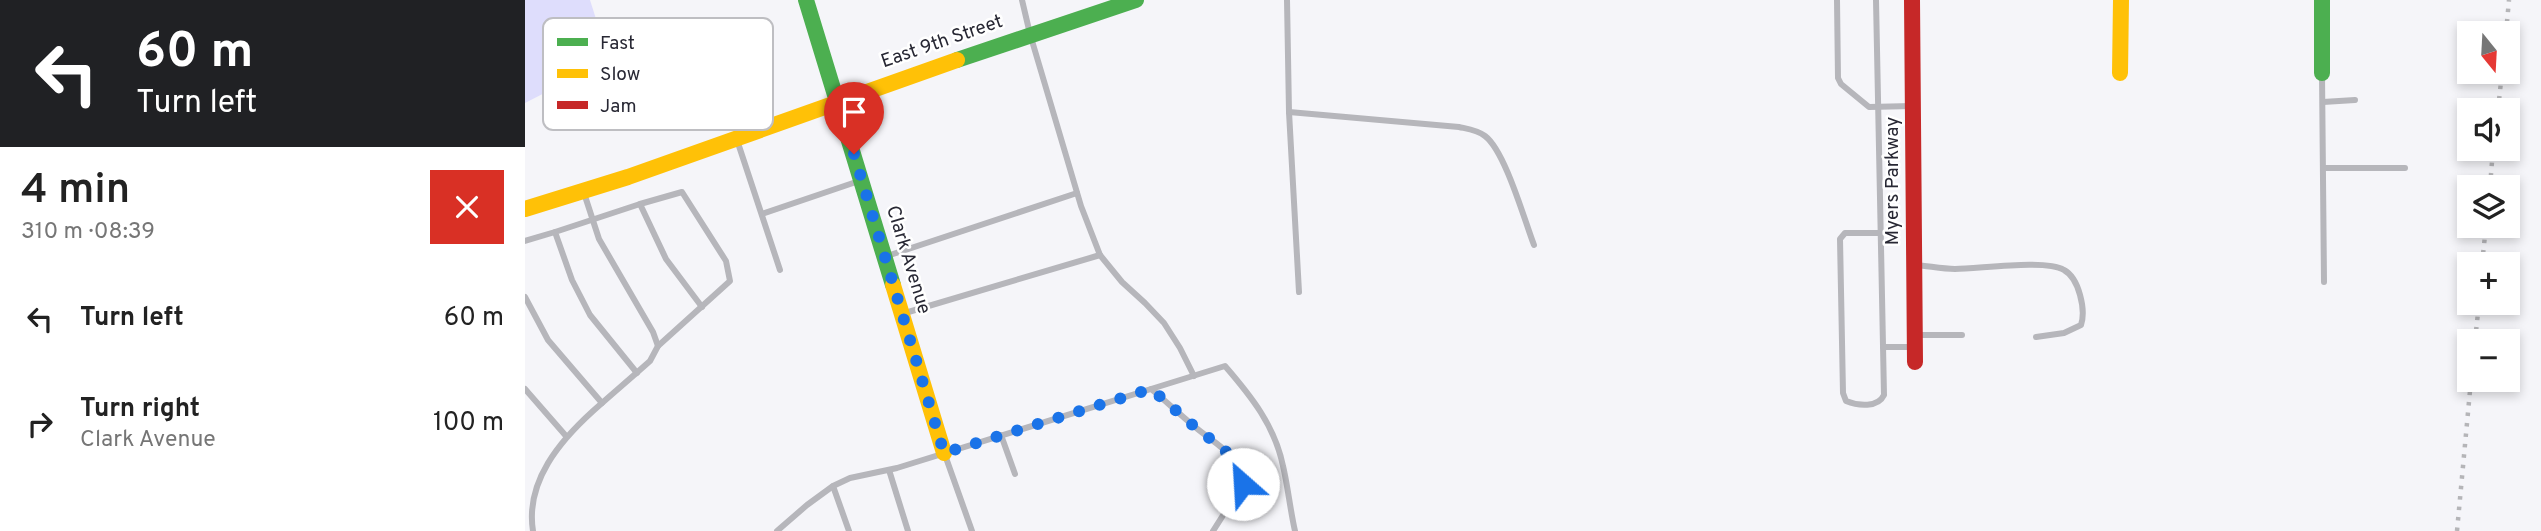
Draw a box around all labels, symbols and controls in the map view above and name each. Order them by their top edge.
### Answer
street label: East 9th Street [878,10,1006,74]
legend [543,18,773,130]
north arrow [2457,21,2520,84]
map controls [2457,21,2520,392]
text: 60 m [136,23,254,85]
icon: left [21,28,112,119]
text: Fast [600,32,635,56]
text: Slow [600,63,640,87]
pin [824,82,884,154]
text: Turn left [136,84,257,124]
icon: arrive [835,93,873,131]
text: Jam [600,95,637,119]
button: sound [2457,98,2520,161]
street label: Myers Parkway [1881,117,1905,245]
text: 4 min [21,165,130,218]
button: close [430,170,504,244]
button: layers [2457,175,2520,238]
street label: Clark Avenue [880,203,936,317]
text: 310 m · 08:39 [21,218,155,247]
button: + [2457,252,2520,315]
icon: left [21,300,59,338]
text: Turn left [80,302,184,335]
text: 60 m [444,302,504,335]
button: − [2457,329,2520,392]
text: Turn right [80,393,200,426]
icon: right [21,405,59,443]
text: 100 m [433,407,504,440]
text: Clark Avenue [80,426,216,455]
position arrow [1206,447,1280,521]

